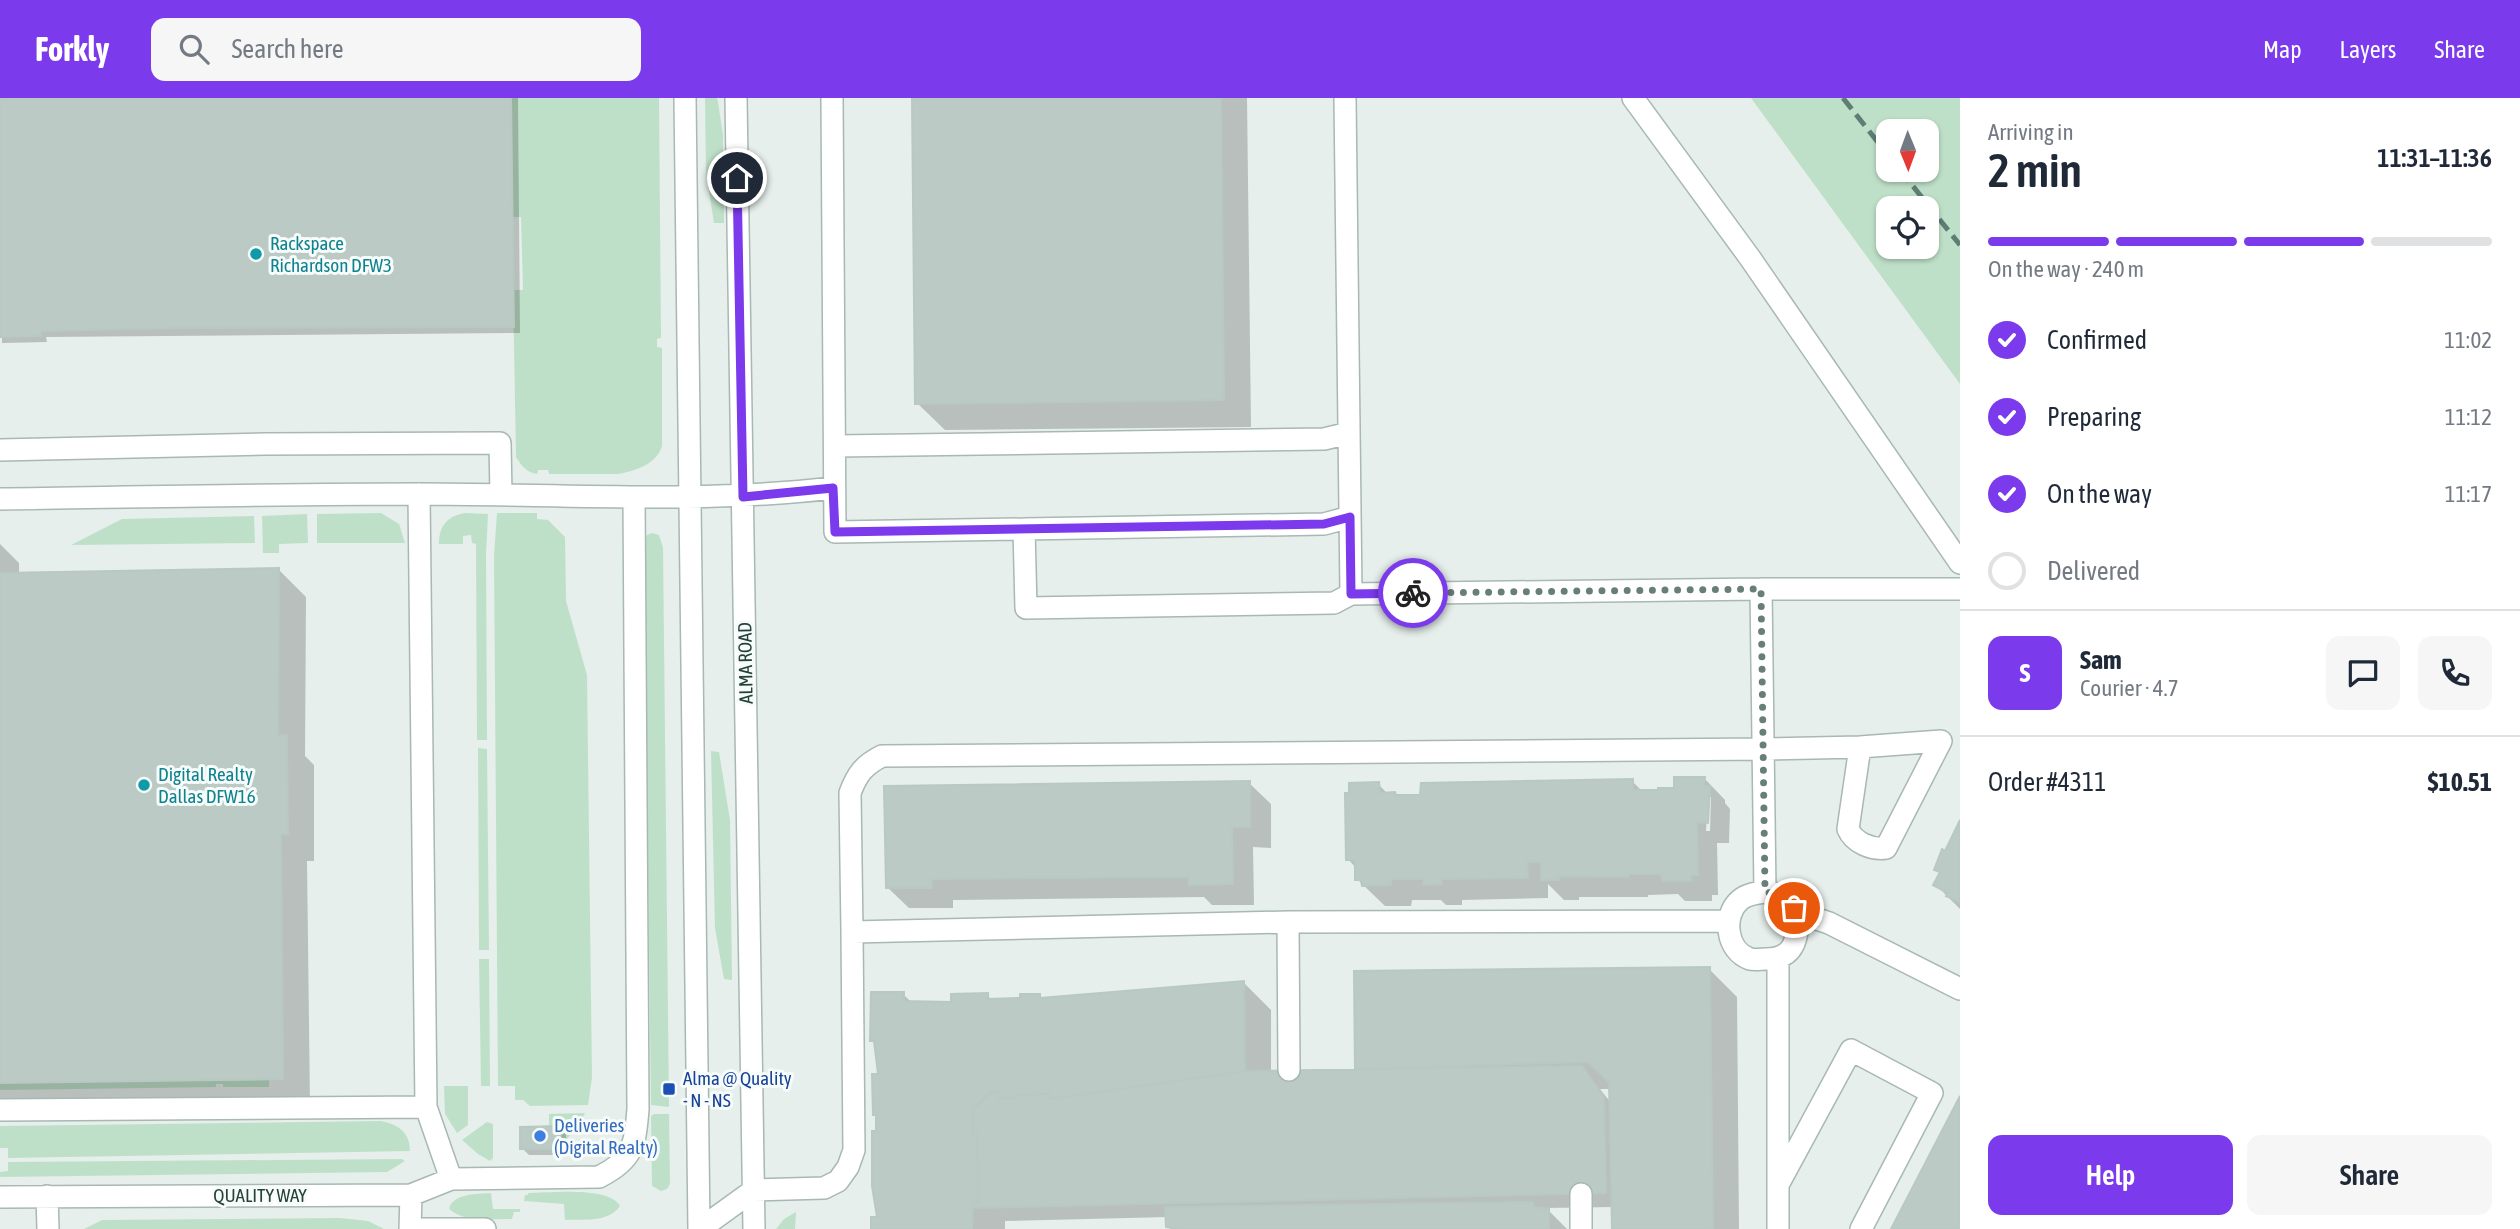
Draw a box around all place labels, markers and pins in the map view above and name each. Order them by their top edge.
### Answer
pin [707,148,767,208]
place label: Rackspace Richardson DFW3 [270,232,392,276]
marker: Rackspace Richardson DFW3 [248,246,264,262]
place label: Digital Realty Dallas DFW16 [158,763,256,807]
marker: Digital Realty Dallas DFW16 [136,777,152,793]
pin [1764,878,1824,938]
place label: Alma @ Quality - N - NS [683,1067,792,1111]
marker: Alma @ Quality - N - NS [661,1081,677,1097]
place label: Deliveries (Digital Realty) [554,1114,658,1158]
marker: Deliveries (Digital Realty) [532,1128,548,1144]

